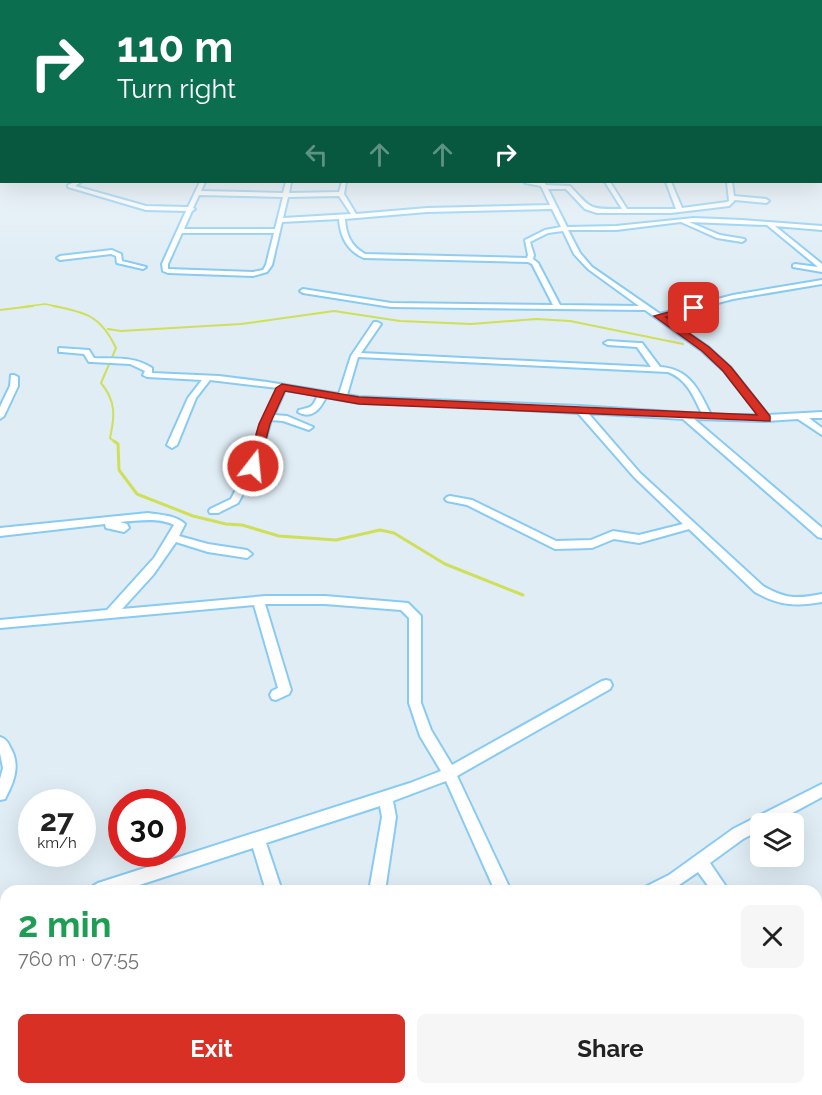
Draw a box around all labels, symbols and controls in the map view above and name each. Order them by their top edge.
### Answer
text: 110 m [117,23,233,72]
icon: right [18,24,96,102]
text: Turn right [117,73,236,104]
icon: left [300,138,333,171]
icon: ahead [363,138,396,171]
icon: ahead [426,138,459,171]
icon: right [489,138,522,171]
pin [668,282,719,333]
icon: arrive [677,291,710,324]
position arrow [221,434,285,498]
speed limit sign: 30 [108,789,186,867]
text: 27 [40,803,74,838]
map controls [750,813,804,867]
button: layers [750,813,804,867]
text: km/h [37,834,77,852]
text: 2 min [18,903,111,945]
button: close [741,905,804,968]
text: 760 m · 07:55 [18,947,139,971]
button: Exit [18,1014,405,1083]
button: Share [417,1014,804,1083]

